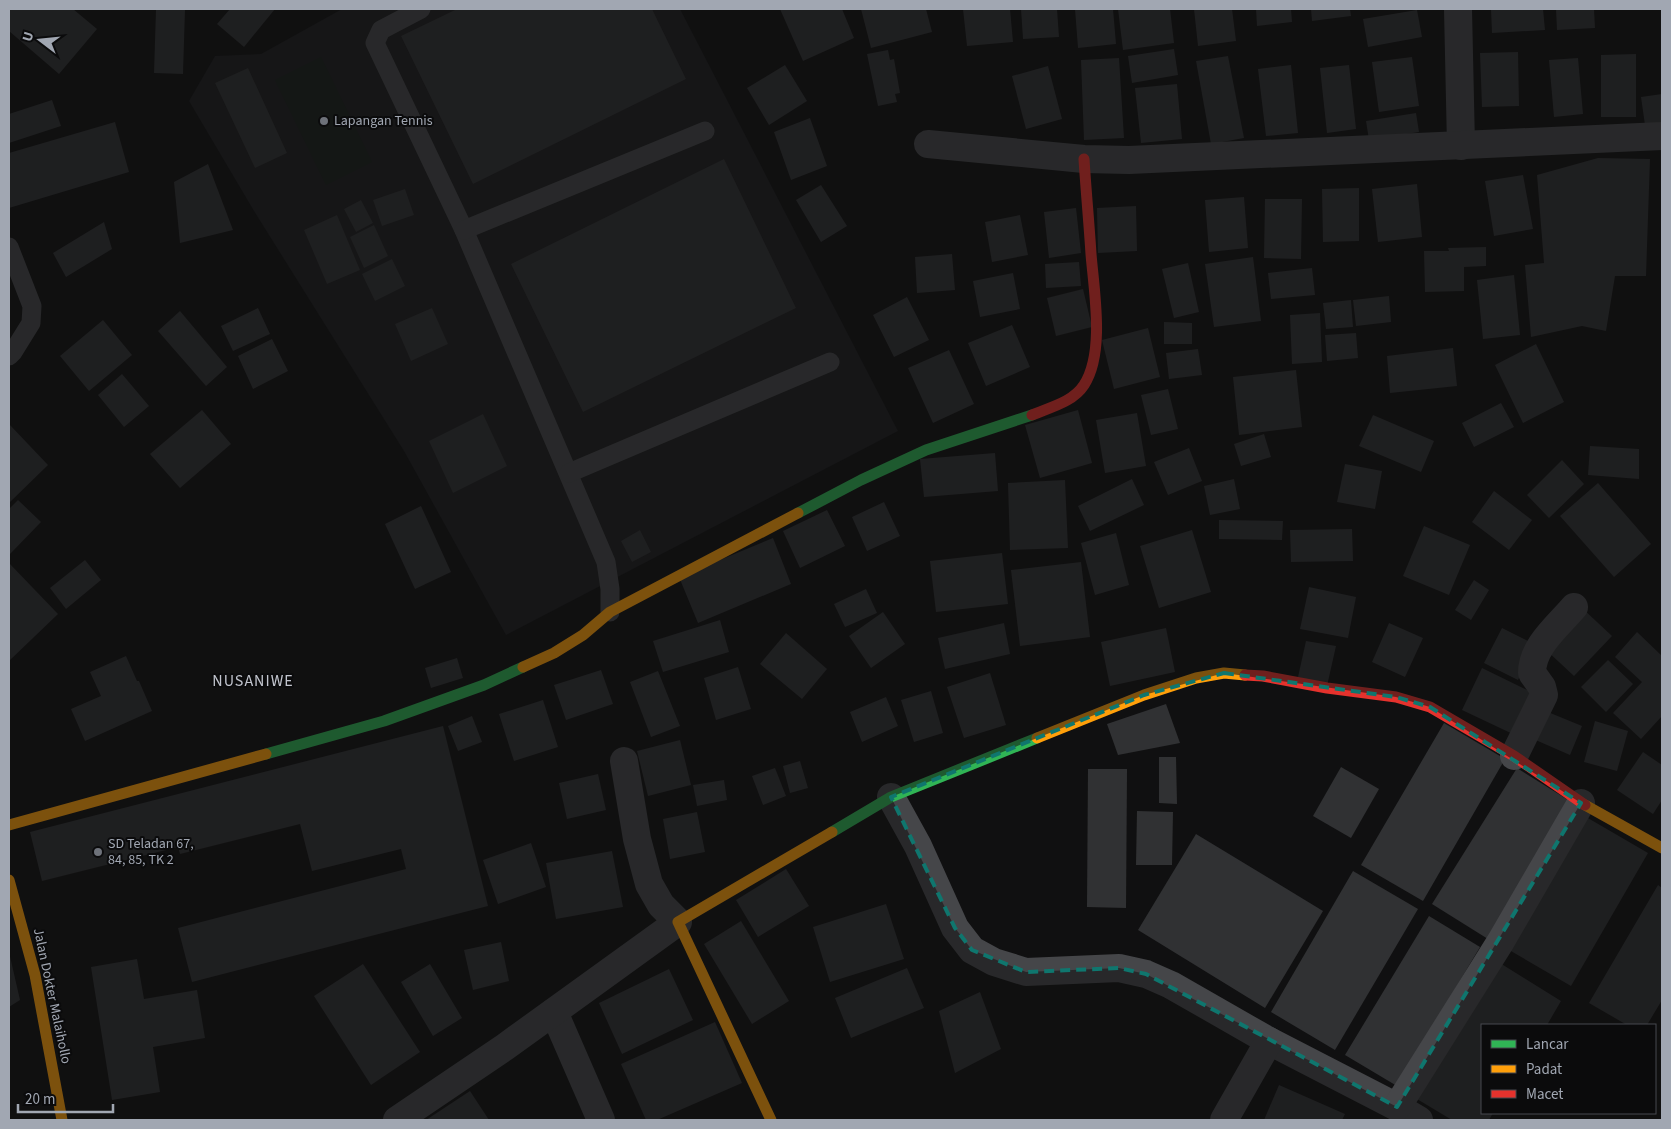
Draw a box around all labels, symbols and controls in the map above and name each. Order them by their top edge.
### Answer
north arrow [15,15,65,65]
text: U [18,29,39,44]
place label: Lapangan Tennis [334,111,433,131]
marker: Lapangan Tennis [318,115,330,127]
district label: NUSANIWE [212,670,294,692]
place label: SD Teladan 67, 84, 85, TK 2 [108,834,194,870]
marker: SD Teladan 67, 84, 85, TK 2 [92,846,104,858]
street label: Jalan Dokter Malaihollo [28,926,76,1066]
legend [1481,1024,1656,1114]
text: Lancar [1526,1034,1569,1055]
text: Padat [1526,1059,1562,1080]
scale bar [18,1082,112,1114]
text: Macet [1526,1084,1563,1105]
text: 20 m [25,1089,55,1110]

